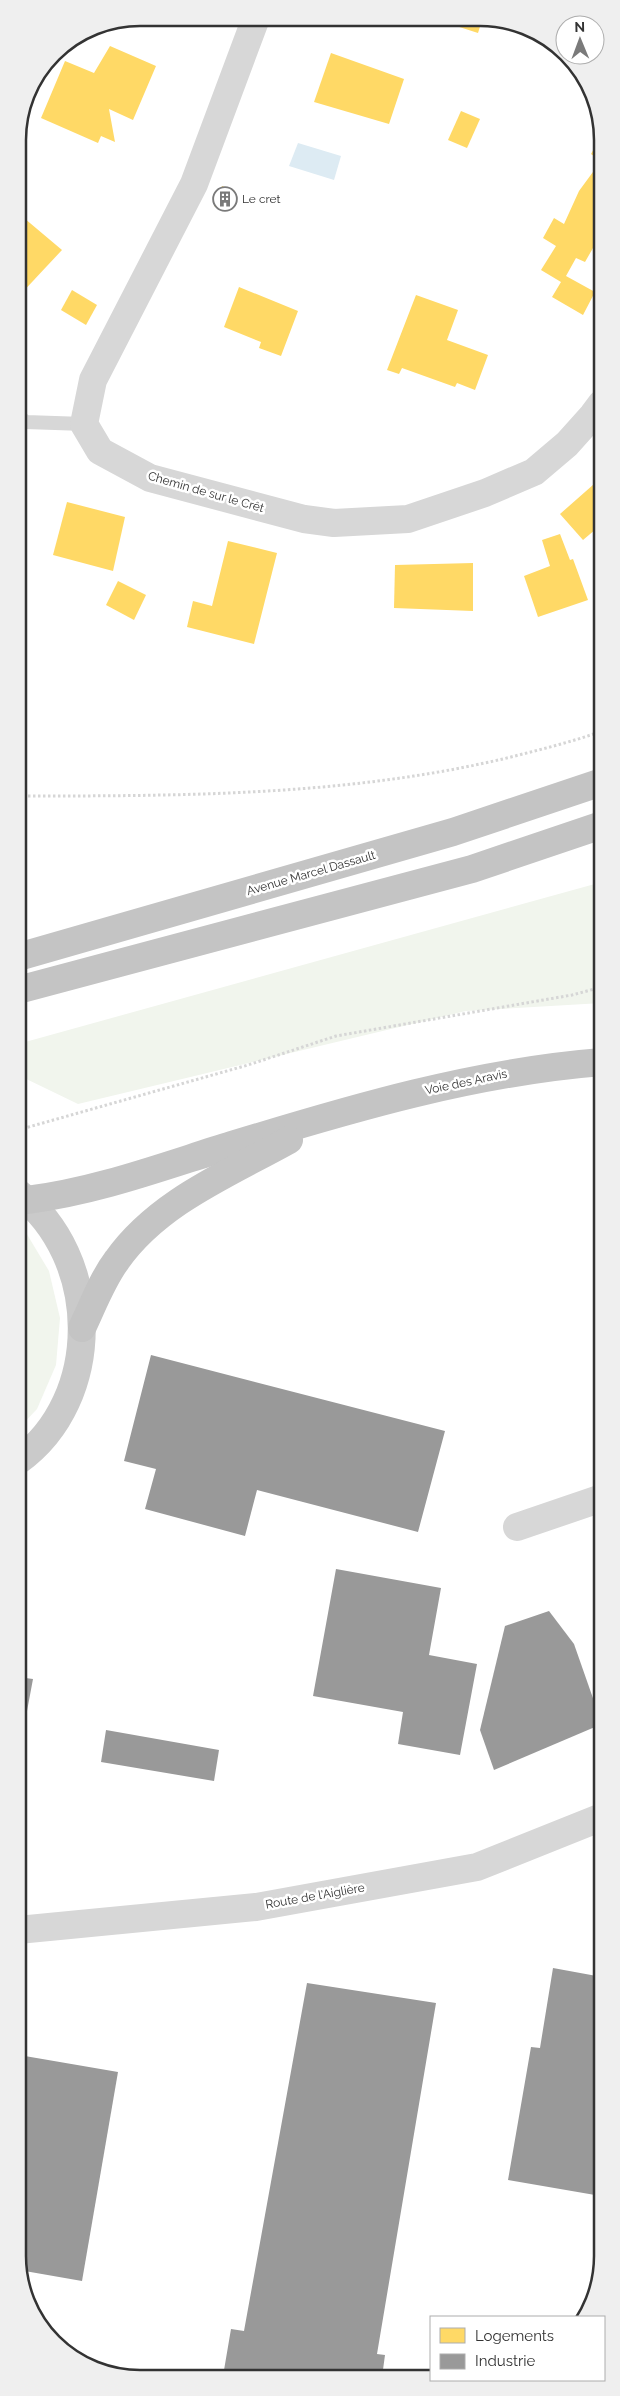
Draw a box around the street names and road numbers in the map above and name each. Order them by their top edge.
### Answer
street label: Chemin de sur le Crêt [146,469,266,515]
street label: Avenue Marcel Dassault [245,848,377,898]
street label: Voie des Aravis [424,1066,509,1098]
street label: Route de l'Aiglière [264,1880,366,1912]

